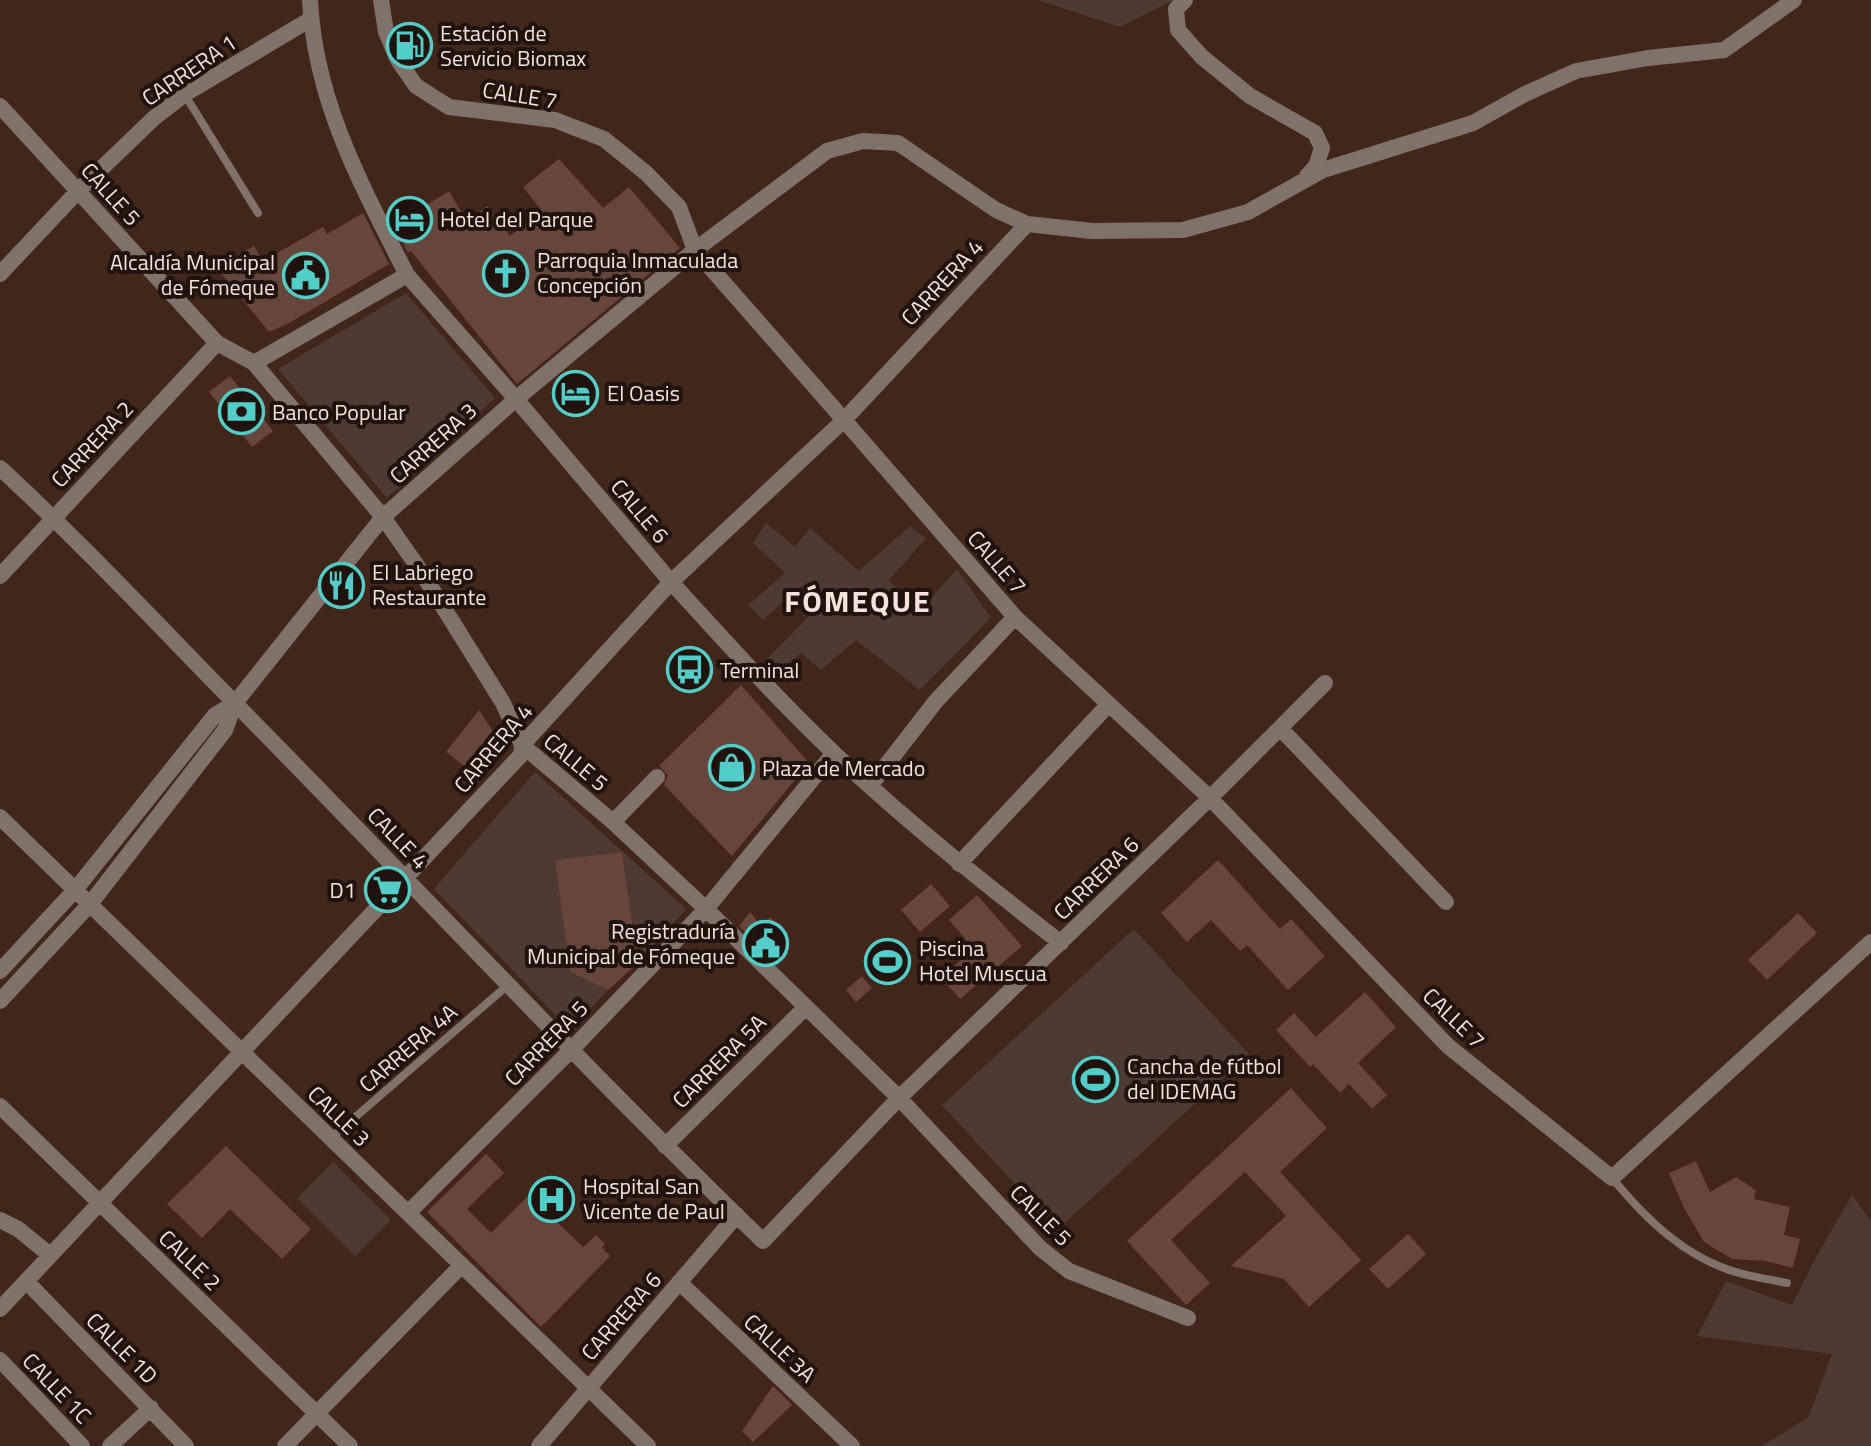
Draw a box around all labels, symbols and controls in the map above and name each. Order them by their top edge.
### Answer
place label: Estación de Servicio Biomax [440,16,586,75]
fuel station icon: Estación de Servicio Biomax [385,22,433,70]
street label: CARRERA 1 [135,26,243,114]
street label: CALLE 7 [480,72,560,118]
street label: CALLE 5 [73,155,149,233]
hotel icon: Hotel del Parque [385,195,433,243]
place label: Hotel del Parque [440,202,593,236]
street label: CARRERA 4 [893,231,991,333]
place label: Parroquia Inmaculada Concepción [537,243,738,302]
place label: Alcaldía Municipal de Fómeque [110,245,275,304]
church icon: Parroquia Inmaculada Concepción [482,249,530,297]
public building icon: Alcaldía Municipal de Fómeque [282,251,330,299]
hotel icon: El Oasis [552,369,600,417]
place label: El Oasis [607,376,680,410]
bank icon: Banco Popular [217,388,265,436]
street label: CARRERA 2 [43,393,141,495]
street label: CARRERA 3 [381,394,485,492]
place label: Banco Popular [272,395,406,429]
street label: CALLE 6 [603,471,677,551]
street label: CALLE 7 [959,522,1035,602]
place label: El Labriego Restaurante [372,555,486,614]
restaurant icon: El Labriego Restaurante [317,561,365,609]
district label: FÓMEQUE [784,578,932,624]
bus stop icon: Terminal [665,646,713,694]
place label: Terminal [720,653,799,687]
street label: CARRERA 4 [445,696,541,800]
street label: CALLE 5 [536,725,616,799]
shop icon: Plaza de Mercado [707,744,755,792]
place label: Plaza de Mercado [762,751,925,785]
street label: CALLE 4 [360,799,436,877]
street label: CARRERA 6 [1045,828,1147,928]
supermarket icon: D1 [363,866,411,914]
place label: D1 [329,873,356,907]
place label: Registraduría Municipal de Fómeque [527,914,735,973]
public building icon: Registraduría Municipal de Fómeque [742,920,790,968]
place label: Piscina Hotel Muscua [919,931,1047,990]
sports icon: Piscina Hotel Muscua [864,937,912,985]
street label: CALLE 7 [1415,980,1493,1056]
street label: CARRERA 5 [496,992,596,1094]
street label: CARRERA 4A [351,995,465,1101]
street label: CARRERA 5A [664,1006,774,1116]
place label: Cancha de fútbol del IDEMAG [1127,1049,1282,1108]
sports icon: Cancha de fútbol del IDEMAG [1072,1055,1120,1103]
street label: CALLE 3 [300,1078,378,1154]
place label: Hospital San Vicente de Paul [583,1169,725,1228]
hospital icon: Hospital San Vicente de Paul [528,1175,576,1223]
street label: CALLE 5 [1002,1176,1080,1254]
street label: CALLE 2 [151,1222,229,1298]
street label: CARRERA 6 [573,1264,669,1368]
street label: CALLE 1D [78,1304,166,1392]
street label: CALLE 3A [736,1305,824,1391]
street label: CALLE 1C [14,1345,100,1431]

